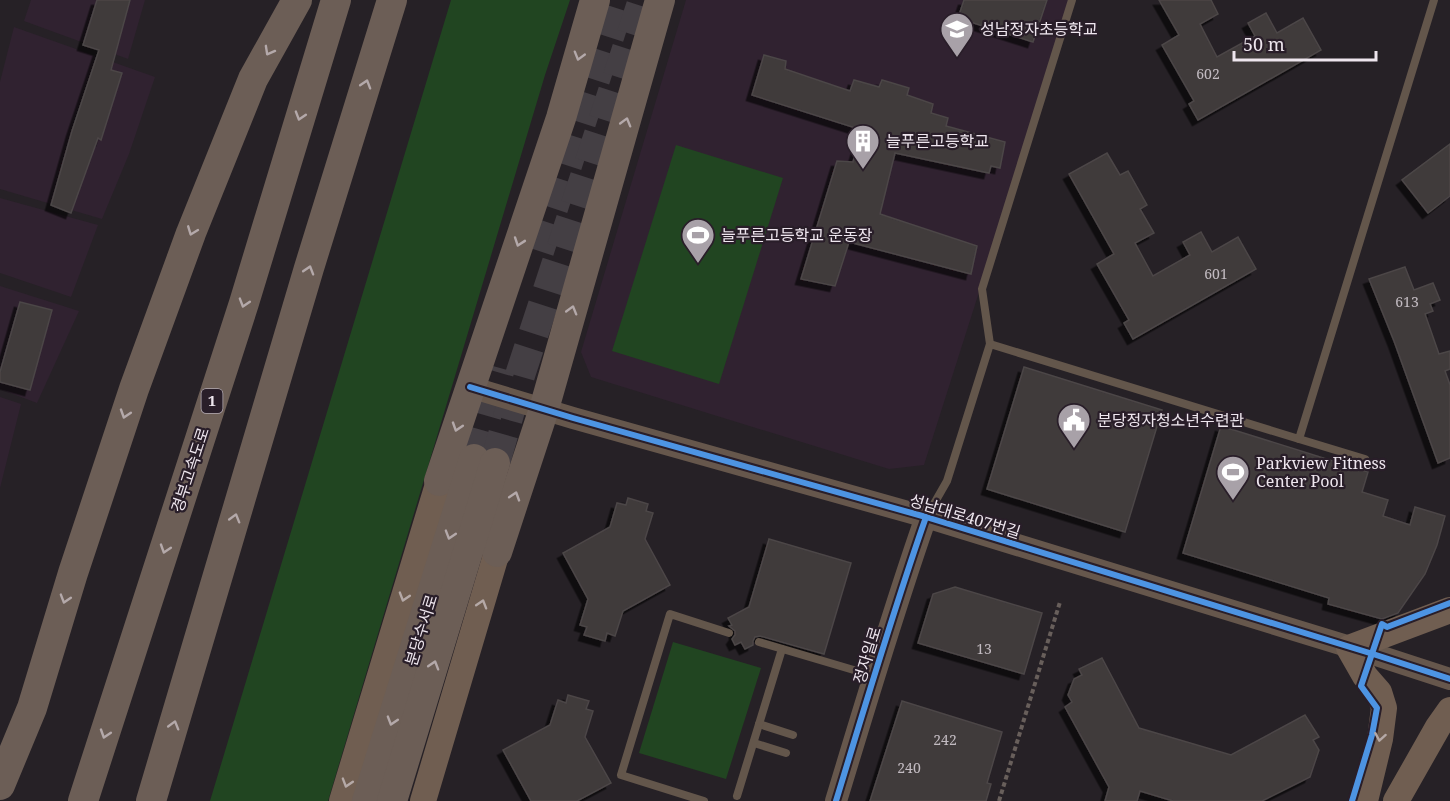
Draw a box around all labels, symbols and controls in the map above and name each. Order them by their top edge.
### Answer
school or university icon: 성남정자초등학교 [939,11,975,58]
place label: 성남정자초등학교 [980,18,1098,40]
scale bar [1234,24,1376,62]
text: 50 m [1243,32,1285,56]
one-way arrow [264,45,276,55]
one-way arrow [574,50,586,61]
house number: 602 [1196,64,1220,83]
one-way arrow [359,79,371,90]
one-way arrow [295,110,308,121]
one-way arrow [618,117,631,127]
building icon: 늘푸른고등학교 [845,123,881,170]
place label: 늘푸른고등학교 [886,130,989,152]
sports icon: 늘푸른고등학교 운동장 [680,217,716,264]
place label: 늘푸른고등학교 운동장 [721,224,873,246]
one-way arrow [187,225,200,235]
one-way arrow [514,236,526,247]
house number: 601 [1204,264,1228,283]
one-way arrow [302,265,314,276]
house number: 613 [1395,292,1419,311]
one-way arrow [239,297,251,308]
one-way arrow [565,305,577,315]
road number: 1 [202,389,222,413]
public building icon: 분당정자청소년수련관 [1056,402,1092,449]
one-way arrow [120,408,133,419]
place label: 분당정자청소년수련관 [1097,409,1244,431]
one-way arrow [452,421,464,432]
street label: 경부고속도로 [166,424,214,515]
place label: Parkview Fitness Center Pool [1256,452,1386,492]
sports icon: Parkview Fitness Center Pool [1215,454,1251,501]
street label: 성남대로407번길 [907,489,1023,543]
one-way arrow [508,491,521,502]
one-way arrow [228,513,240,524]
one-way arrow [445,529,457,540]
one-way arrow [160,543,172,554]
one-way arrow [399,591,411,602]
street label: 분당수서로 [400,591,442,668]
one-way arrow [60,593,72,604]
one-way arrow [475,599,487,610]
street label: 정자일로 [848,623,886,686]
house number: 13 [976,639,992,658]
one-way arrow [426,660,439,671]
one-way arrow [387,715,399,726]
one-way arrow [167,720,179,731]
one-way arrow [100,728,112,739]
house number: 242 [933,730,957,749]
one-way arrow [1374,732,1387,742]
house number: 240 [897,758,921,777]
one-way arrow [342,778,354,788]

